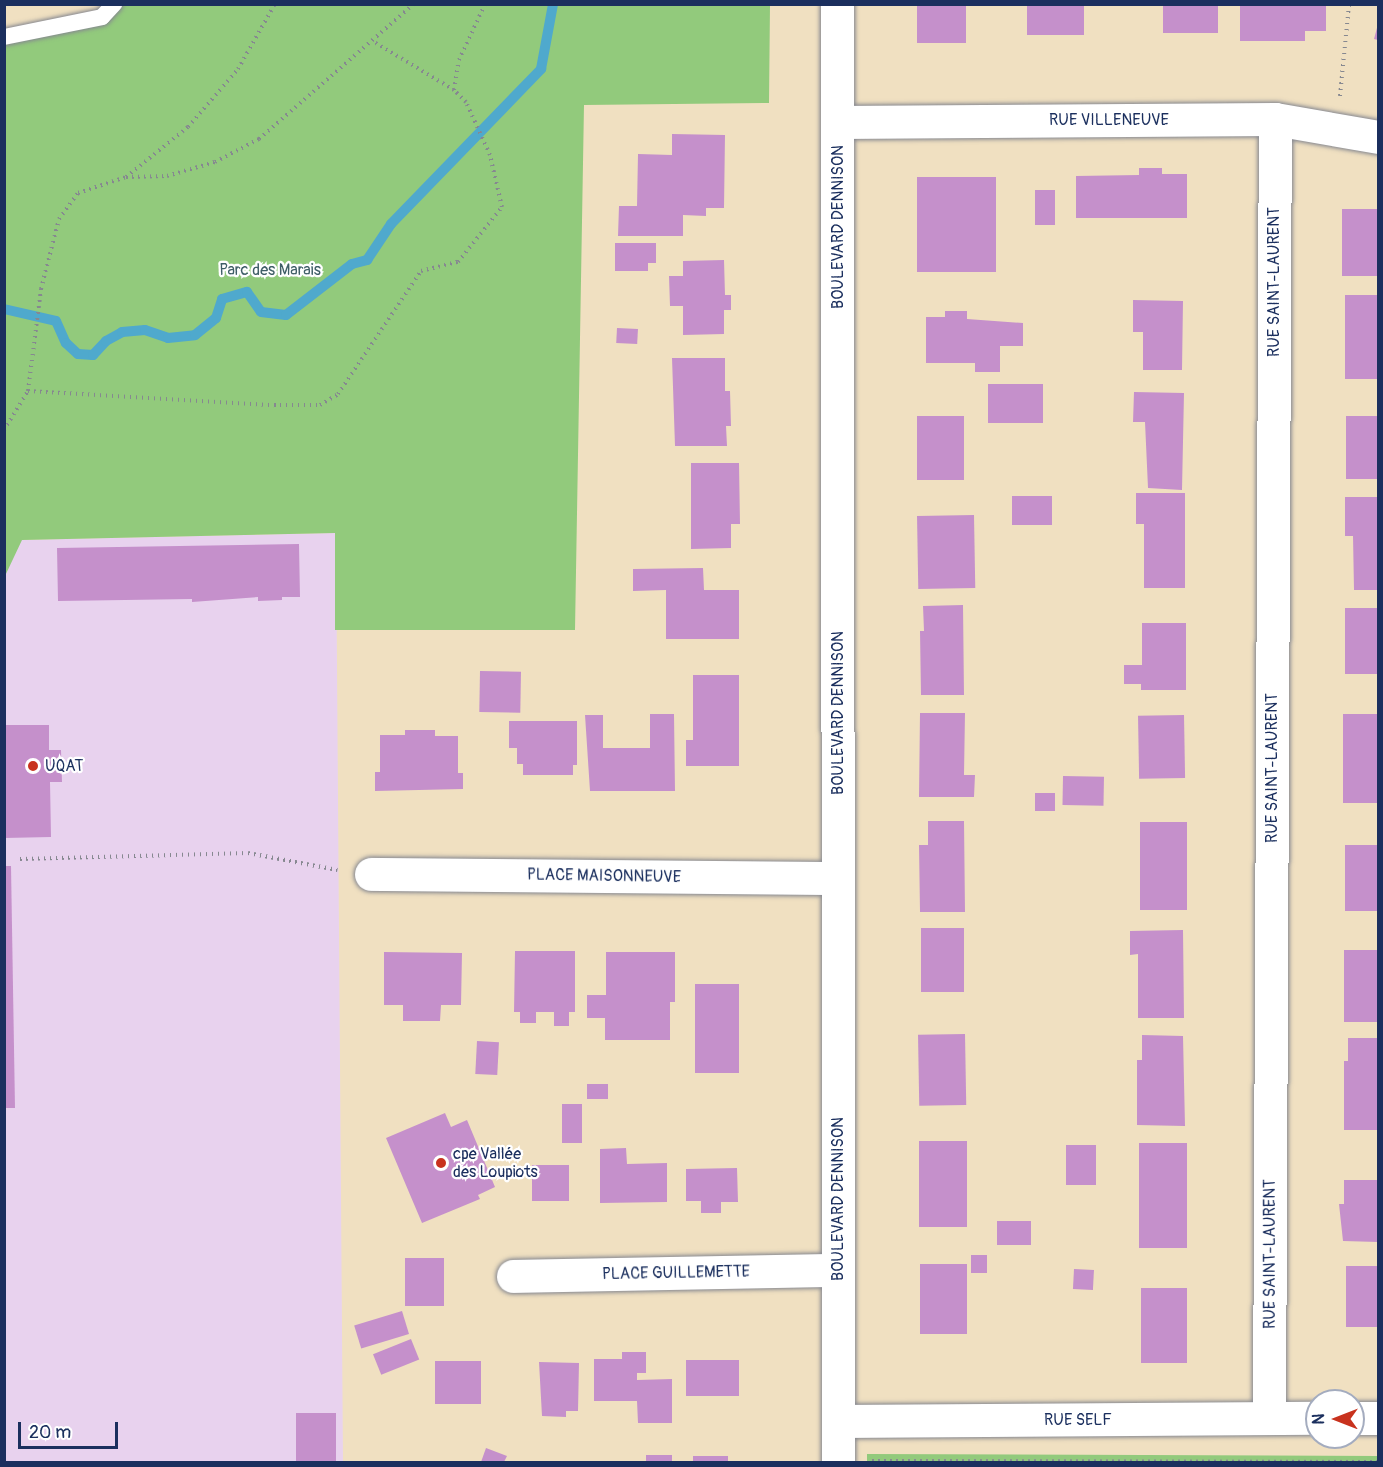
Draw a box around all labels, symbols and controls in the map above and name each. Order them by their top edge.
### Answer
street label: RUE VILLENEUVE [1049,110,1169,130]
street label: BOULEVARD DENNISON [828,145,848,309]
street label: RUE SAINT-LAURENT [1264,207,1284,357]
park label: Parc des Marais [219,260,321,280]
street label: BOULEVARD DENNISON [828,631,848,795]
street label: RUE SAINT-LAURENT [1262,693,1282,843]
place label: UQAT [45,756,83,776]
marker: UQAT [26,759,40,773]
street label: PLACE MAISONNEUVE [527,865,681,887]
street label: BOULEVARD DENNISON [828,1117,848,1281]
place label: cpe Vallée des Loupiots [453,1144,538,1182]
marker: cpe Vallée des Loupiots [434,1156,448,1170]
street label: RUE SAINT-LAURENT [1260,1179,1280,1329]
street label: PLACE GUILLEMETTE [602,1262,750,1284]
north arrow [1305,1389,1365,1449]
scale bar [21,1410,122,1448]
street label: RUE SELF [1044,1410,1112,1430]
text: N [1309,1414,1329,1424]
text: 20 m [29,1421,71,1444]

